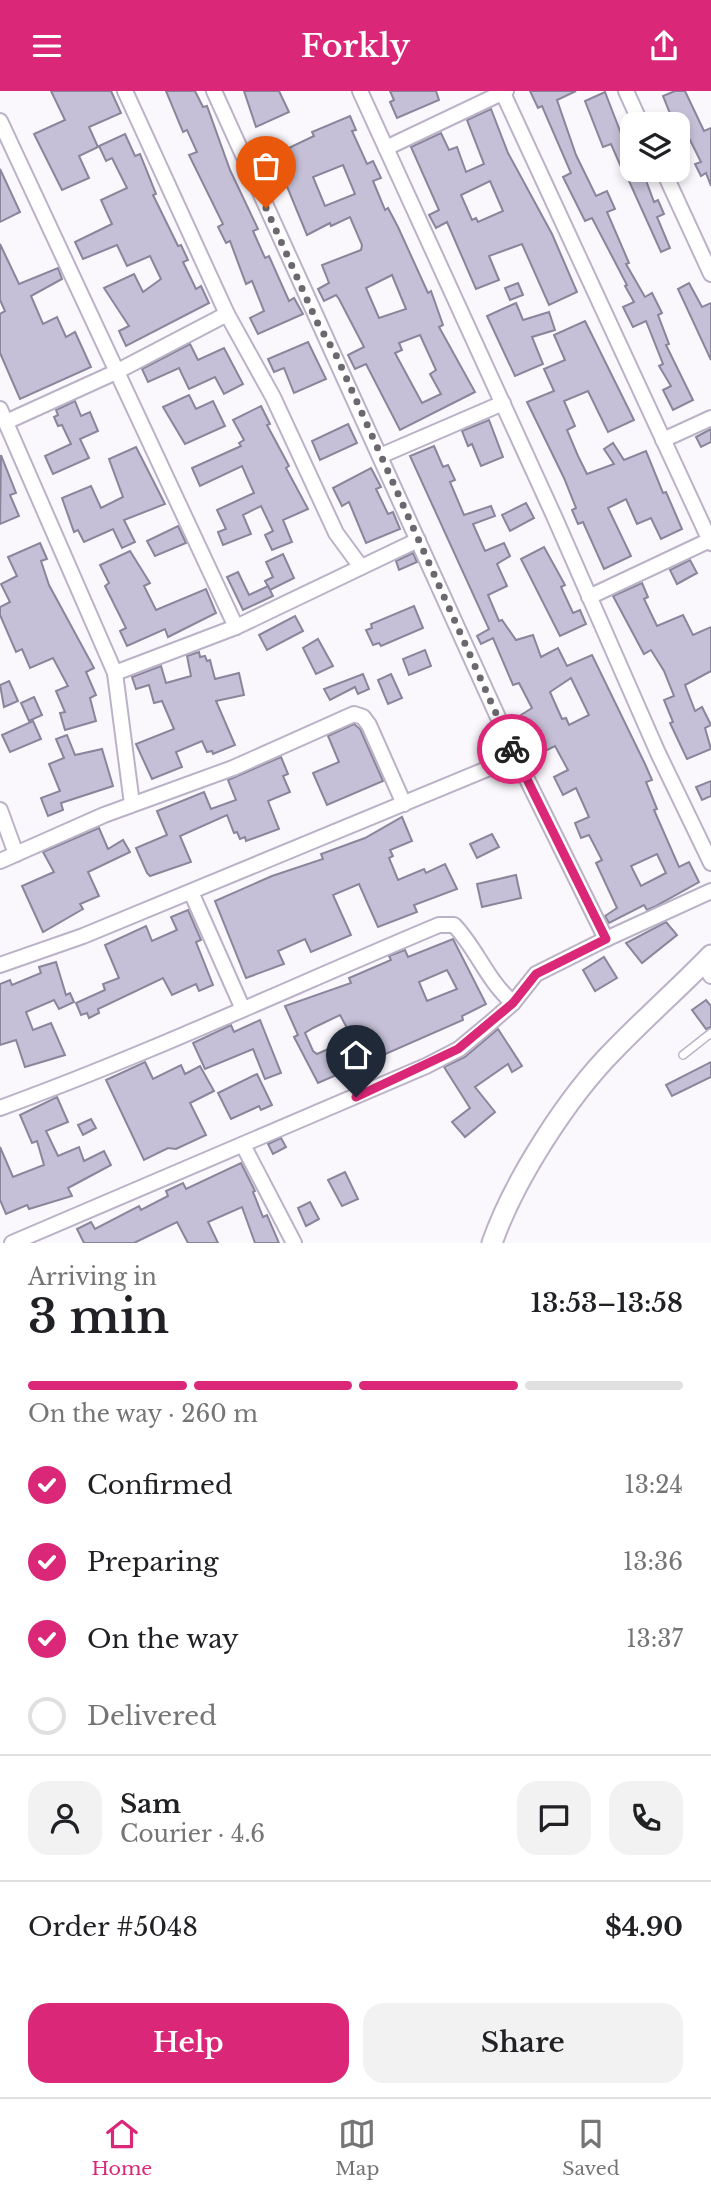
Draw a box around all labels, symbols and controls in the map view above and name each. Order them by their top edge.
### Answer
text: Forkly [301,26,410,66]
icon: menu [28,27,66,65]
icon: share [645,27,683,65]
map controls [620,112,690,182]
button: layers [620,112,690,182]
pin [236,136,296,208]
icon: bag [247,147,285,185]
courier [477,714,547,784]
icon: bike [493,730,531,768]
pin [326,1025,386,1097]
icon: home [337,1036,375,1074]
text: Arriving in [28,1263,157,1291]
text: 13:53–13:58 [531,1287,683,1319]
text: 3 min [28,1288,169,1345]
text: On the way · 260 m [28,1400,258,1428]
icon: check [28,1466,66,1504]
text: Confirmed [87,1469,232,1501]
text: 13:24 [624,1471,683,1499]
icon: check [28,1543,66,1581]
text: Preparing [87,1546,219,1578]
text: 13:36 [623,1548,683,1576]
icon: check [28,1620,66,1658]
text: On the way [87,1623,239,1655]
text: 13:37 [626,1625,683,1653]
text: Delivered [87,1700,217,1732]
button: person [28,1781,102,1855]
button: chat [517,1781,591,1855]
button: phone [609,1781,683,1855]
text: Sam [120,1788,181,1820]
text: Courier · 4.6 [120,1820,265,1848]
text: Order #5048 [28,1911,198,1943]
text: $4.90 [605,1911,683,1943]
button: Help [28,2003,349,2083]
button: Share [363,2003,683,2083]
tab: Home [91,2115,152,2180]
tab: Map [335,2115,379,2180]
tab: Saved [562,2115,620,2180]

